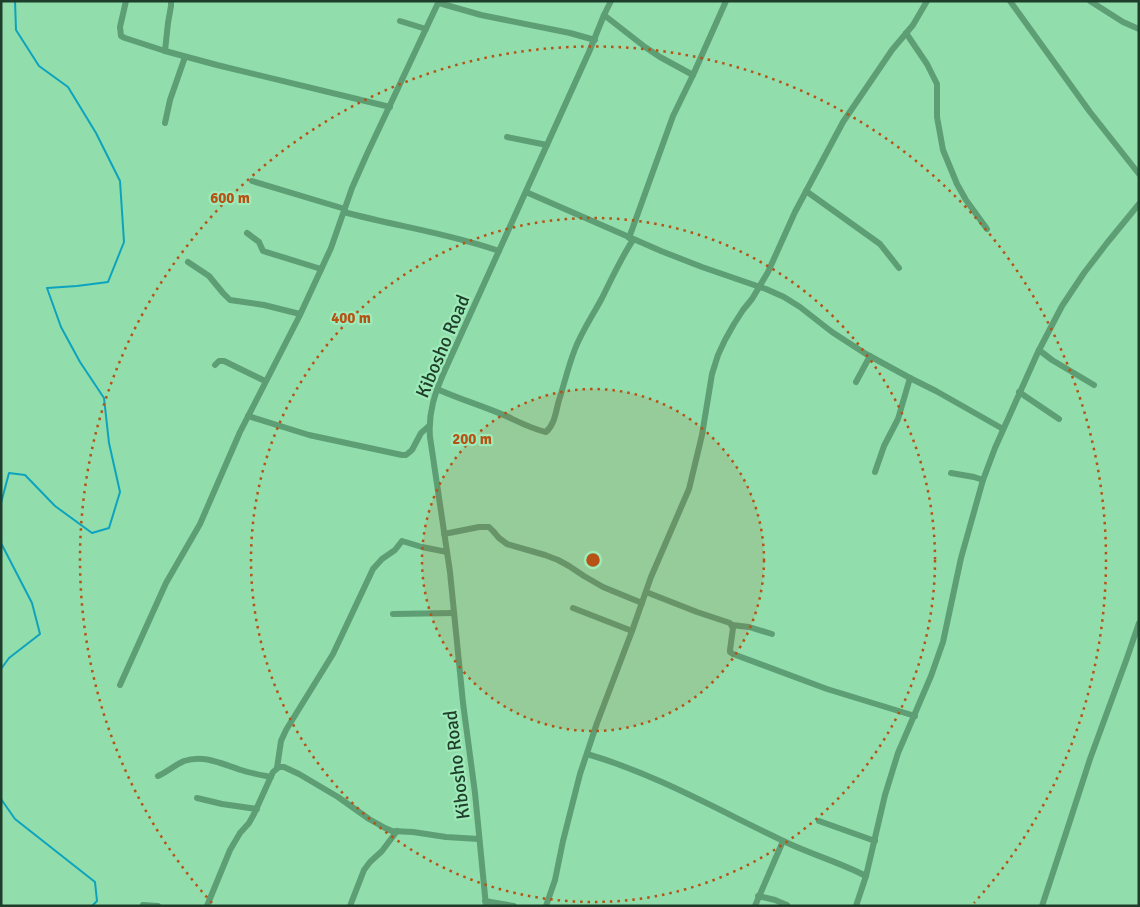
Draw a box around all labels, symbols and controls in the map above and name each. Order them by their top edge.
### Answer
text: 600 m [210,189,250,207]
street label: Kibosho Road [410,291,475,402]
text: 400 m [331,309,371,327]
text: 200 m [452,430,492,448]
centre of rings [584,551,602,569]
street label: Kibosho Road [438,709,476,821]

